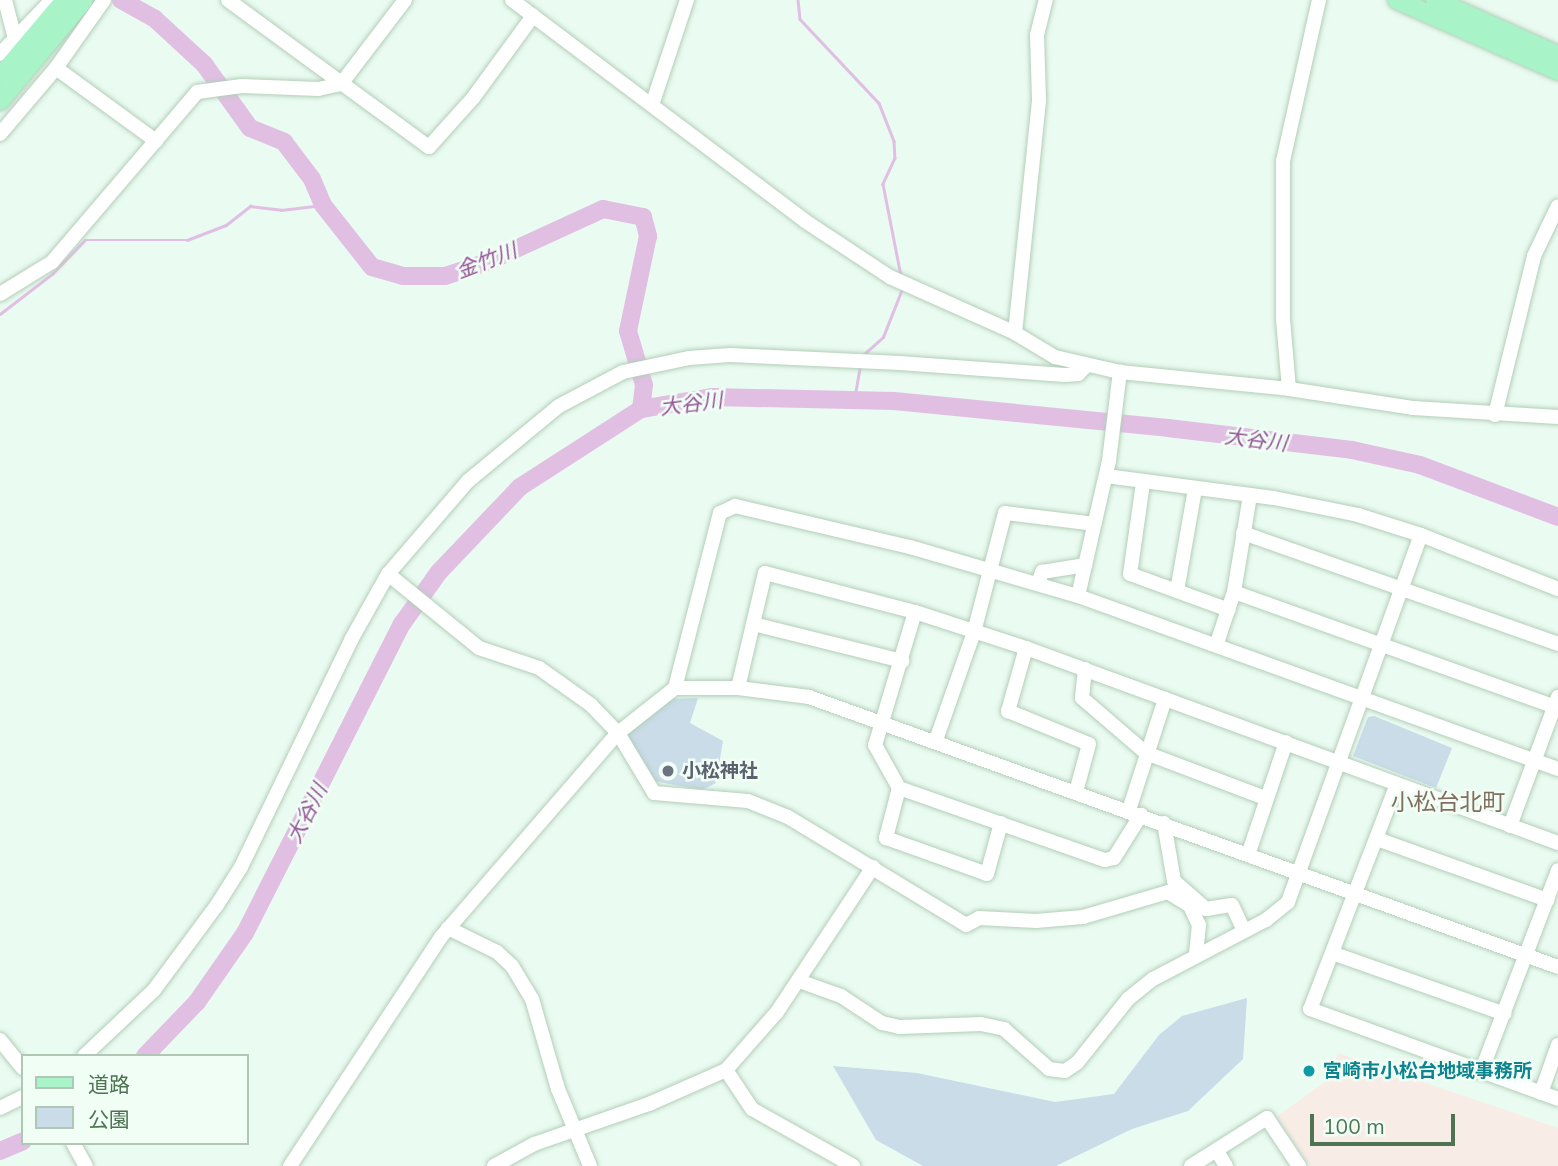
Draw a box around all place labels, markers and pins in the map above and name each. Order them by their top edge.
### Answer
place label: 小松神社 [682,760,758,782]
marker: 小松神社 [660,763,676,779]
place label: 宮崎市小松台地域事務所 [1323,1060,1532,1082]
marker: 宮崎市小松台地域事務所 [1301,1063,1317,1079]

